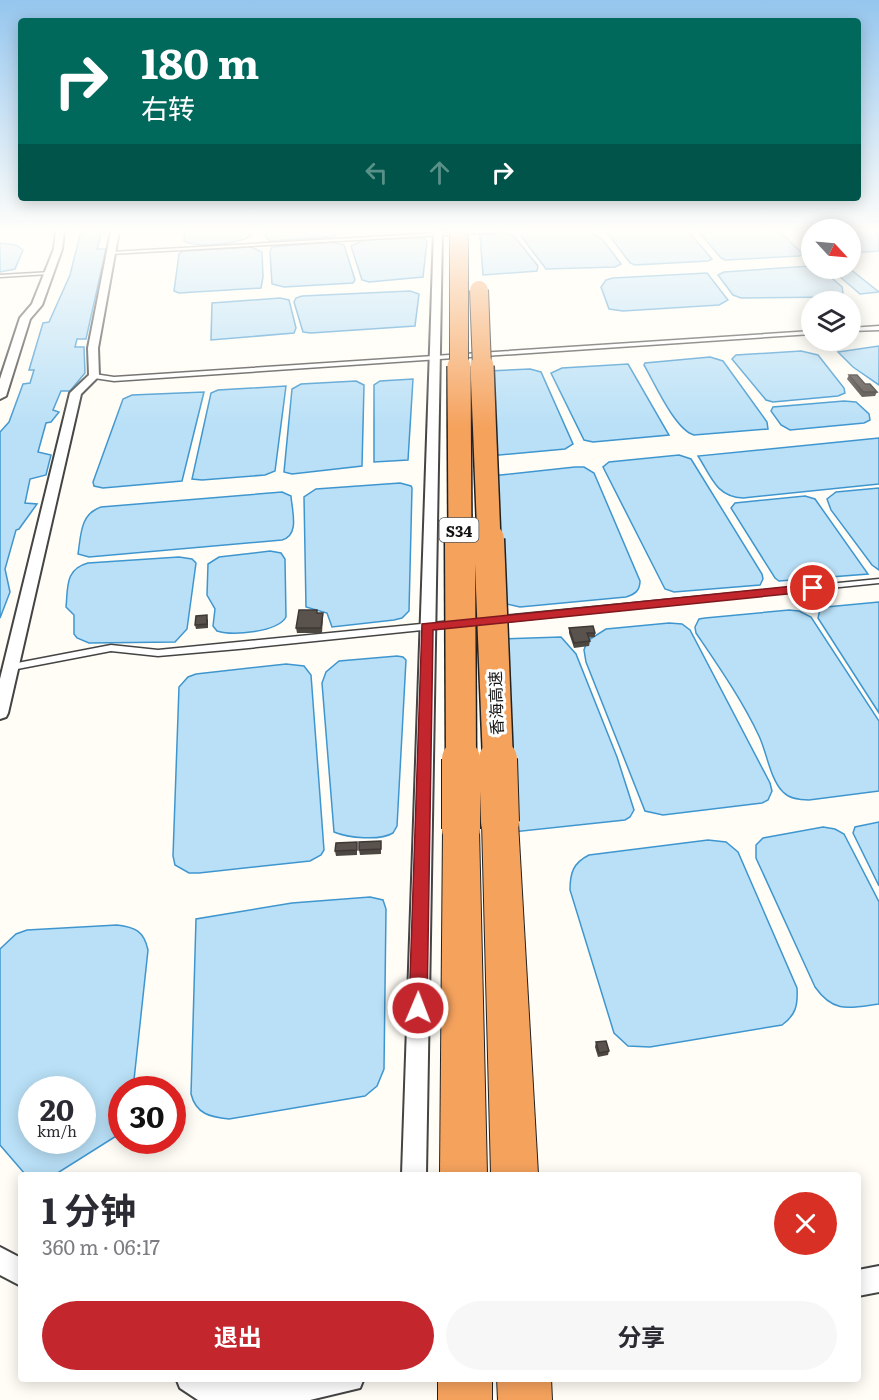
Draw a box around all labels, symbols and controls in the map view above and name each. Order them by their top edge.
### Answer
text: 180 m [141,30,259,92]
icon: right [42,42,120,120]
text: 右转 [141,87,195,127]
icon: left [360,156,393,189]
icon: ahead [423,156,456,189]
icon: right [486,156,519,189]
north arrow [801,219,861,279]
map controls [801,219,861,351]
button: layers [801,291,861,351]
road number: S34 [440,518,478,542]
pin [787,562,838,613]
icon: arrive [796,571,829,604]
street label: 香海高速 [482,671,508,735]
position arrow [386,976,450,1040]
speed limit sign: 30 [108,1076,186,1154]
text: 20 [40,1086,74,1130]
text: km/h [37,1119,77,1142]
text: 1 分钟 [42,1182,136,1235]
button: close [774,1192,837,1255]
text: 360 m · 06:17 [42,1231,160,1261]
button: 退出 [42,1301,434,1370]
button: 分享 [446,1301,837,1370]

